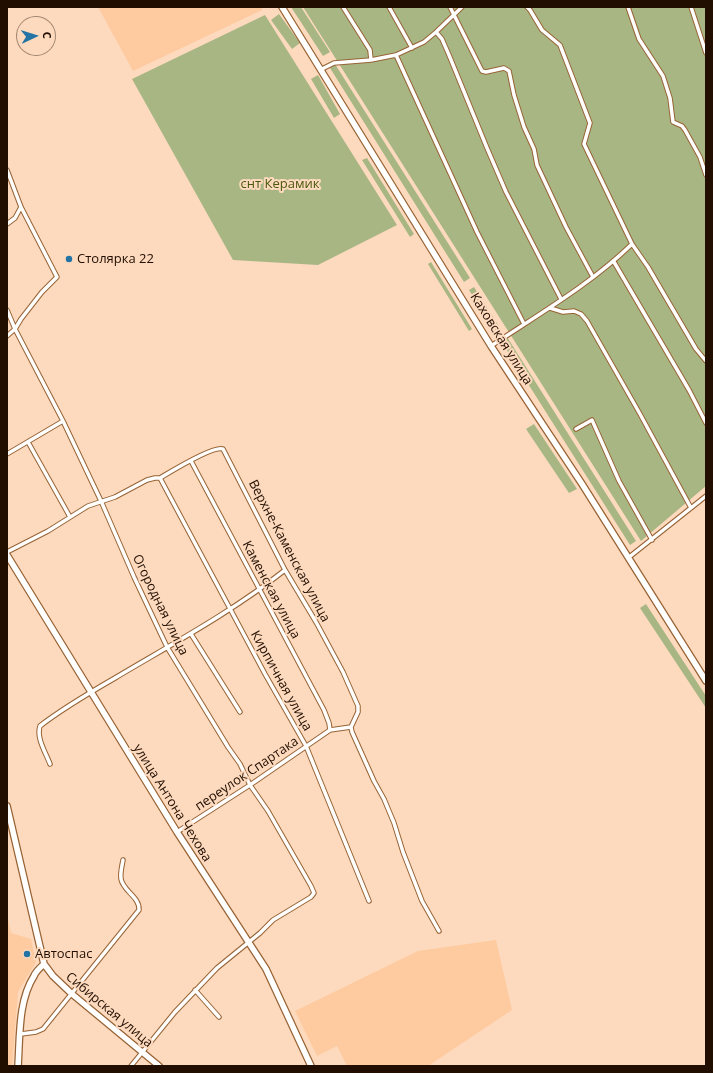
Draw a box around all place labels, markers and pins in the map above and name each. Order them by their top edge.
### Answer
place label: Столярка 22 [77,251,154,267]
marker: Столярка 22 [64,254,74,264]
place label: Автоспас [35,946,92,962]
marker: Автоспас [22,949,32,959]

